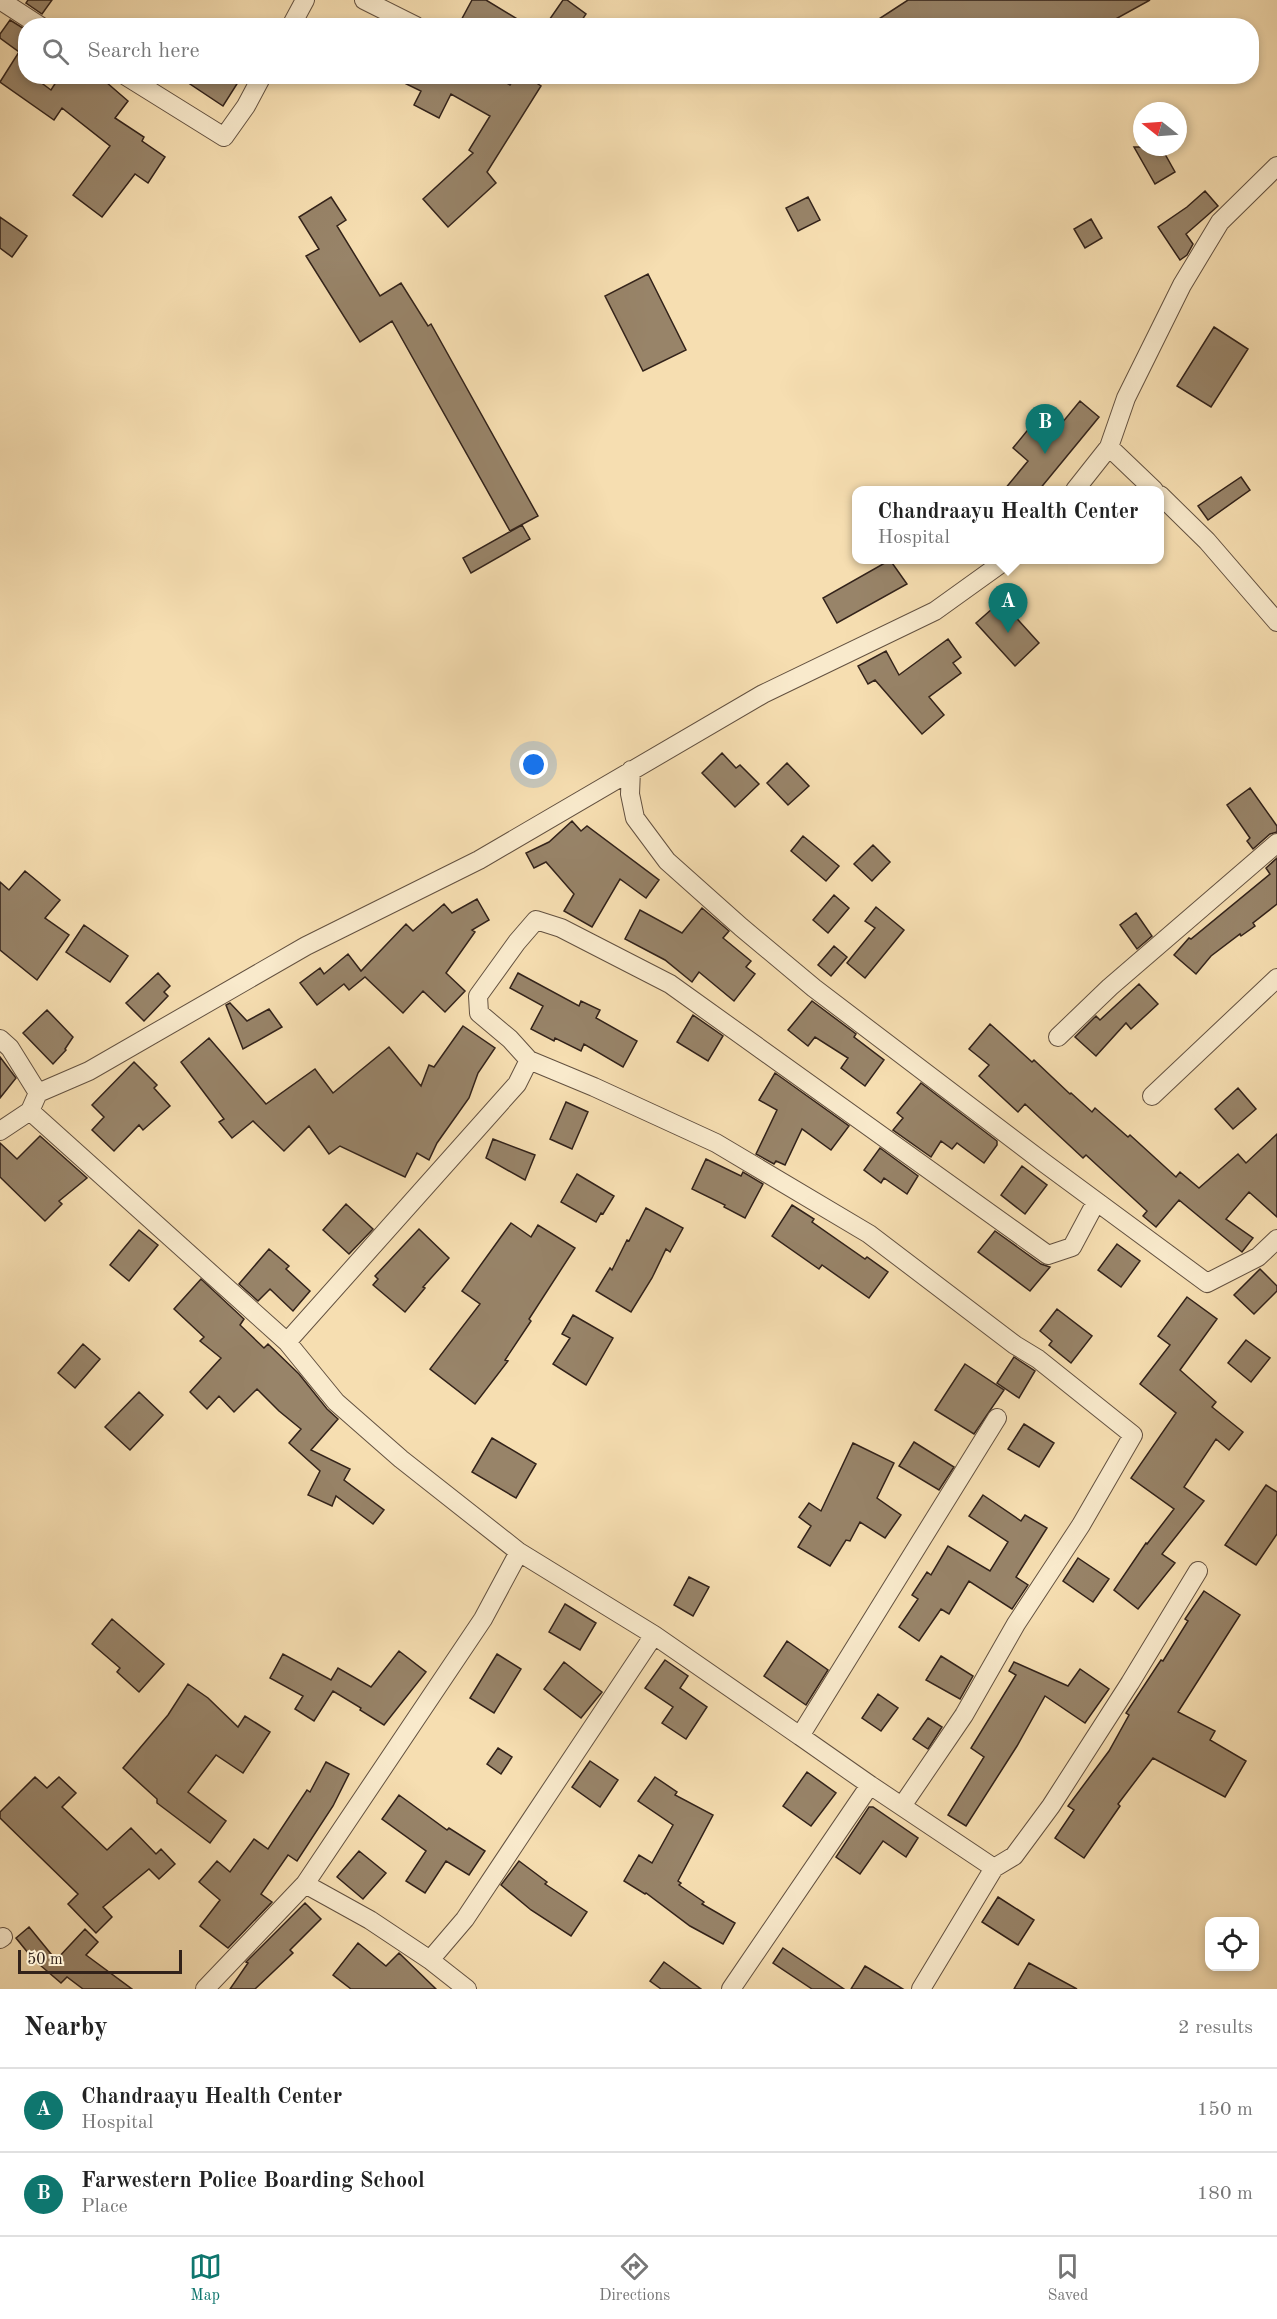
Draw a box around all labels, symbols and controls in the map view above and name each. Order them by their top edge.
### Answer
search box [18,18,1259,84]
icon: search [39,35,72,68]
text: Search here [87,40,200,62]
north arrow [1133,102,1187,156]
pin: B [1026,404,1064,454]
popup [852,486,1164,564]
text: Chandraayu Health Center [877,501,1139,523]
text: Hospital [877,528,950,548]
pin: A [988,584,1028,633]
your location [519,750,548,779]
map controls [1205,1917,1259,1971]
button: locate [1205,1917,1259,1971]
scale bar [18,1947,182,1974]
text: 50 m [27,1952,63,1968]
text: Nearby [24,2015,108,2041]
text: 2 results [1178,2018,1253,2038]
text: Chandraayu Health Center [81,2086,342,2108]
text: A [36,2100,51,2120]
text: 150 m [1197,2100,1253,2120]
text: Hospital [81,2113,153,2133]
text: Farwestern Police Boarding School [81,2170,425,2192]
text: B [36,2184,51,2204]
text: 180 m [1197,2184,1253,2204]
text: Place [81,2197,128,2217]
tab: Map [189,2250,222,2306]
tab: Directions [599,2250,670,2306]
tab: Saved [1048,2250,1088,2306]

